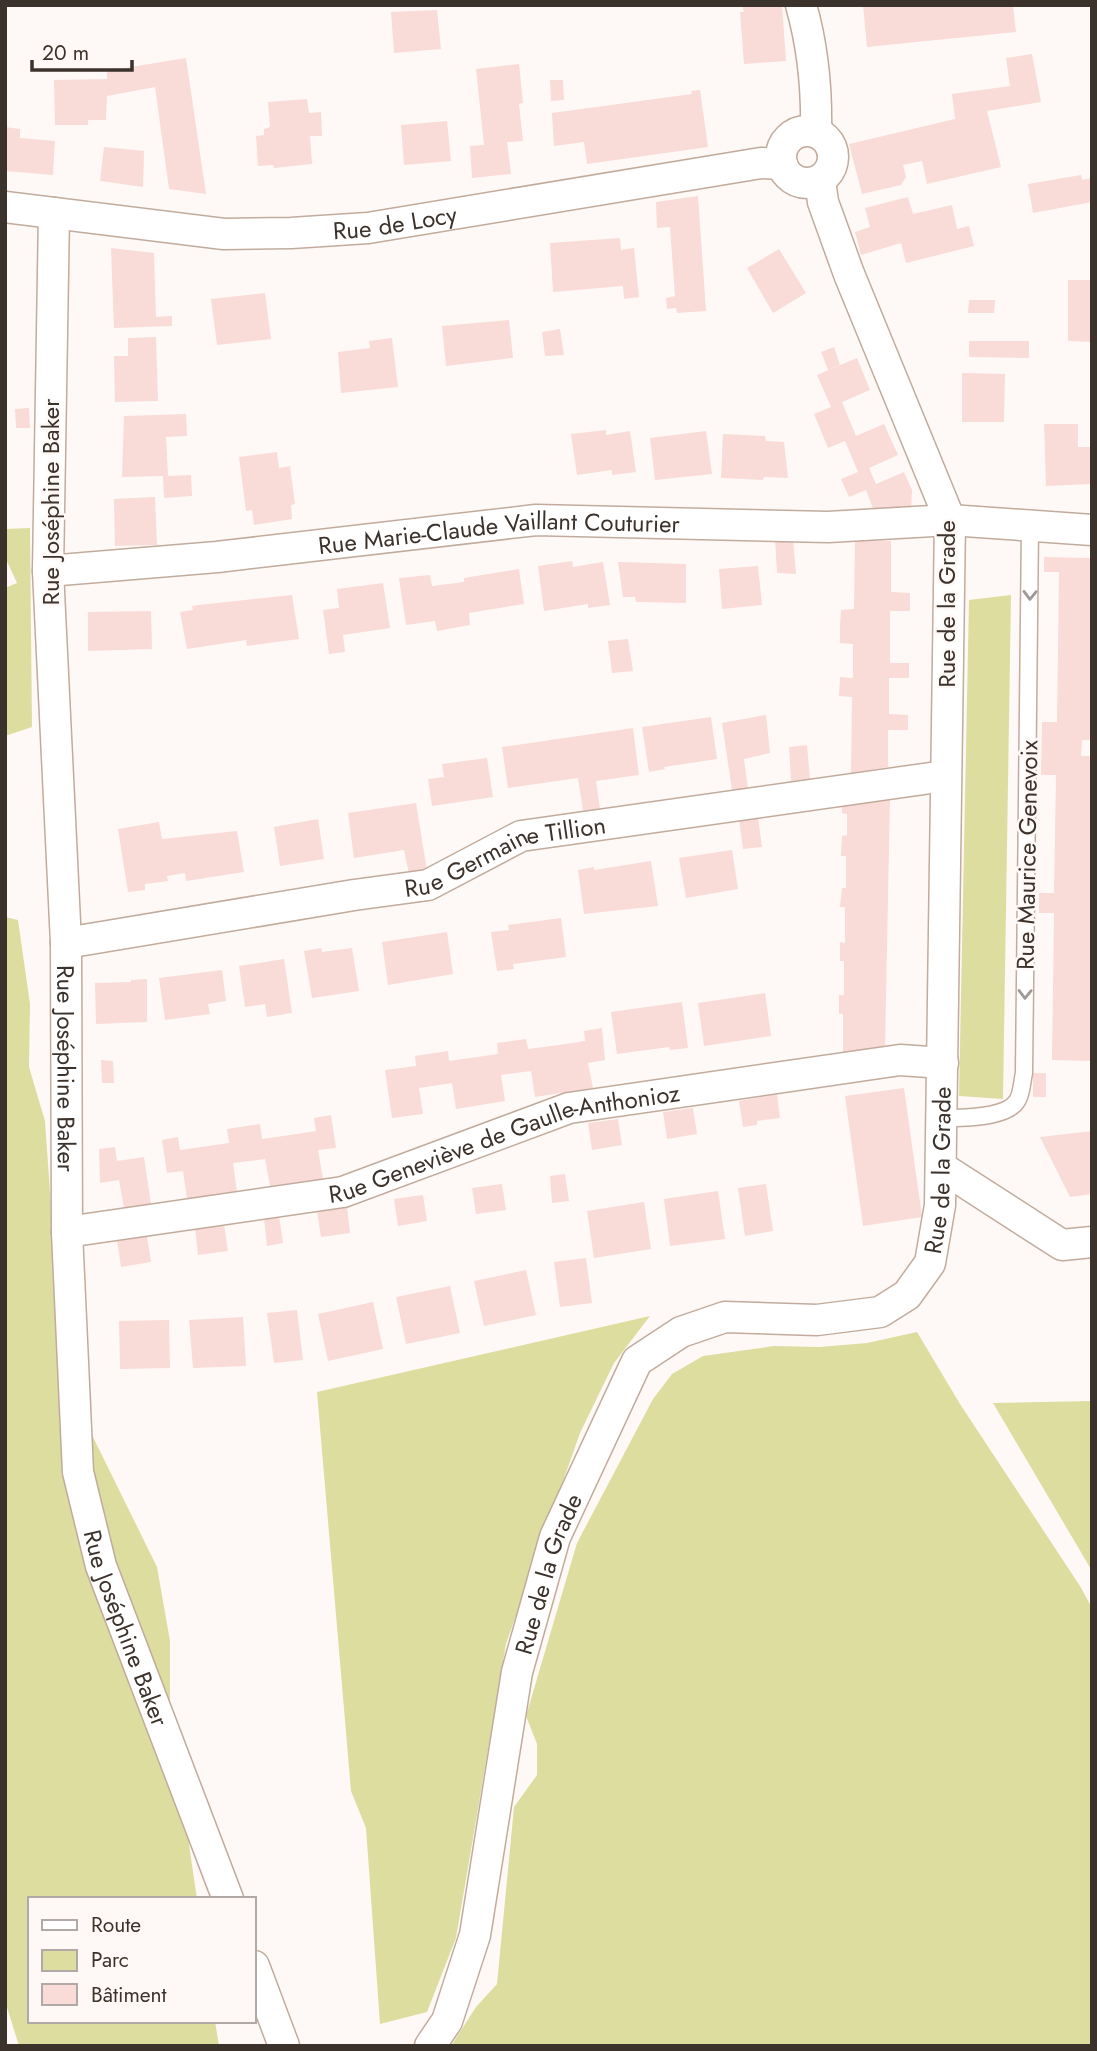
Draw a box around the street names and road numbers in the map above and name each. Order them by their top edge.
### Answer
street label: Rue de Locy [332,196,460,248]
street label: Rue Joséphine Baker [33,398,68,605]
street label: Rue Marie-Claude Vaillant Couturier [316,503,681,563]
street label: Rue de la Grade [929,520,964,688]
street label: Rue Maurice Genevoix [1007,739,1047,970]
street label: Rue Germaine Tillion [402,807,608,906]
street label: Rue Joséphine Baker [49,965,84,1173]
street label: Rue Geneviève de Gaulle-Anthonioz [326,1075,682,1211]
street label: Rue de la Grade [914,1086,959,1256]
street label: Rue de la Grade [505,1487,591,1658]
street label: Rue Joséphine Baker [75,1526,178,1732]

